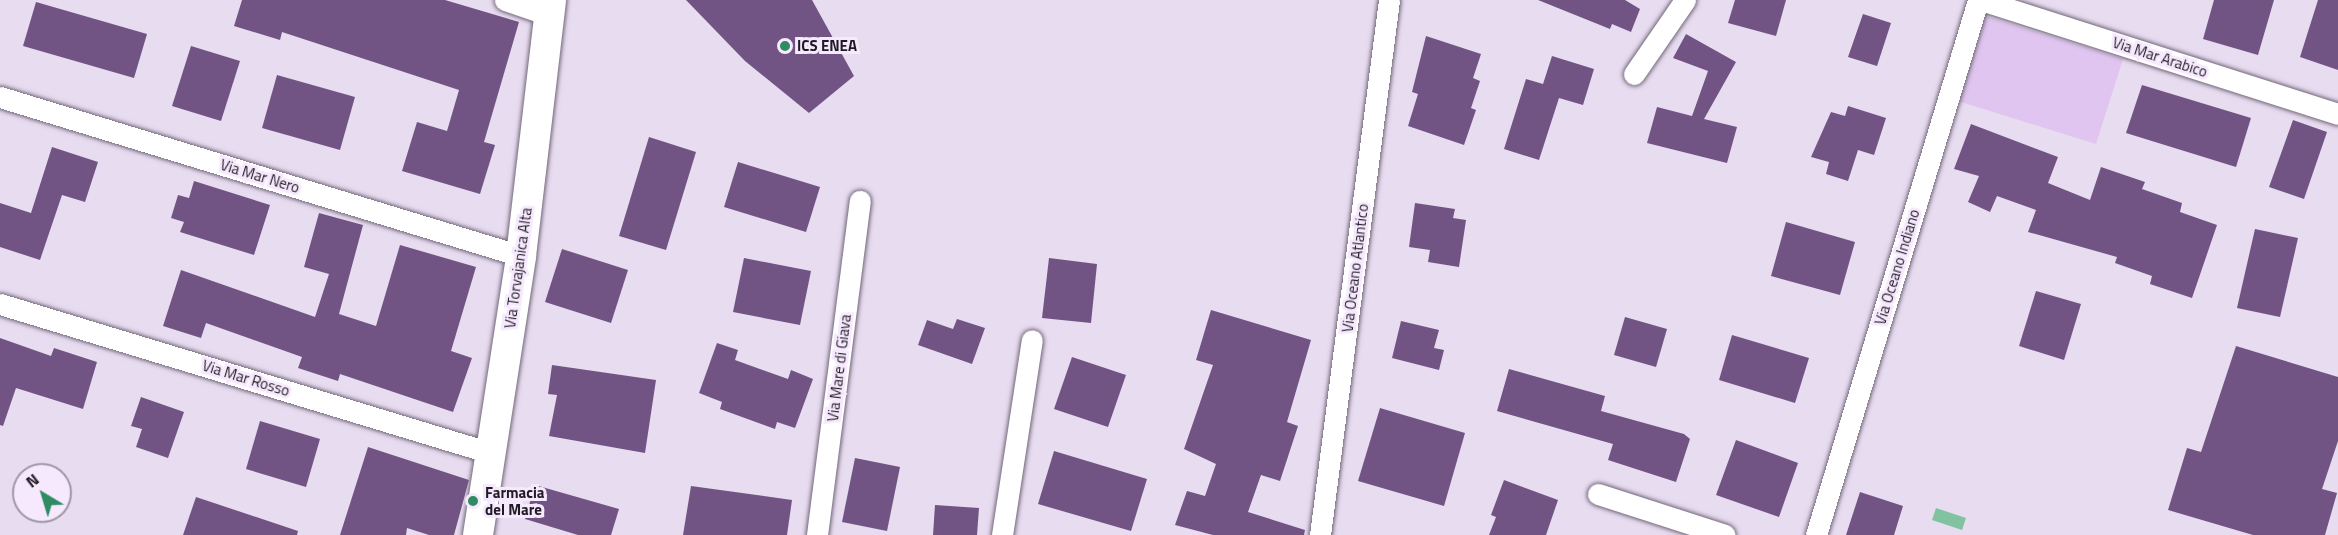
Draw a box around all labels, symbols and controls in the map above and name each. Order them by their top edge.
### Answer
street label: Via Mar Arabico [2110,33,2210,81]
place label: ICS ENEA [797,37,857,55]
marker: ICS ENEA [778,39,792,53]
street label: Via Mar Nero [218,155,302,197]
street label: Via Oceano Atlantico [1338,203,1372,333]
street label: Via Torvajanica Alta [501,206,535,330]
street label: Via Oceano Indiano [1871,207,1923,327]
street label: Via Mare di Giava [823,313,855,423]
street label: Via Mar Rosso [200,356,292,400]
north arrow [12,463,72,523]
text: N [20,468,44,493]
place label: Farmacia del Mare [485,483,544,518]
marker: Farmacia del Mare [466,494,480,508]

